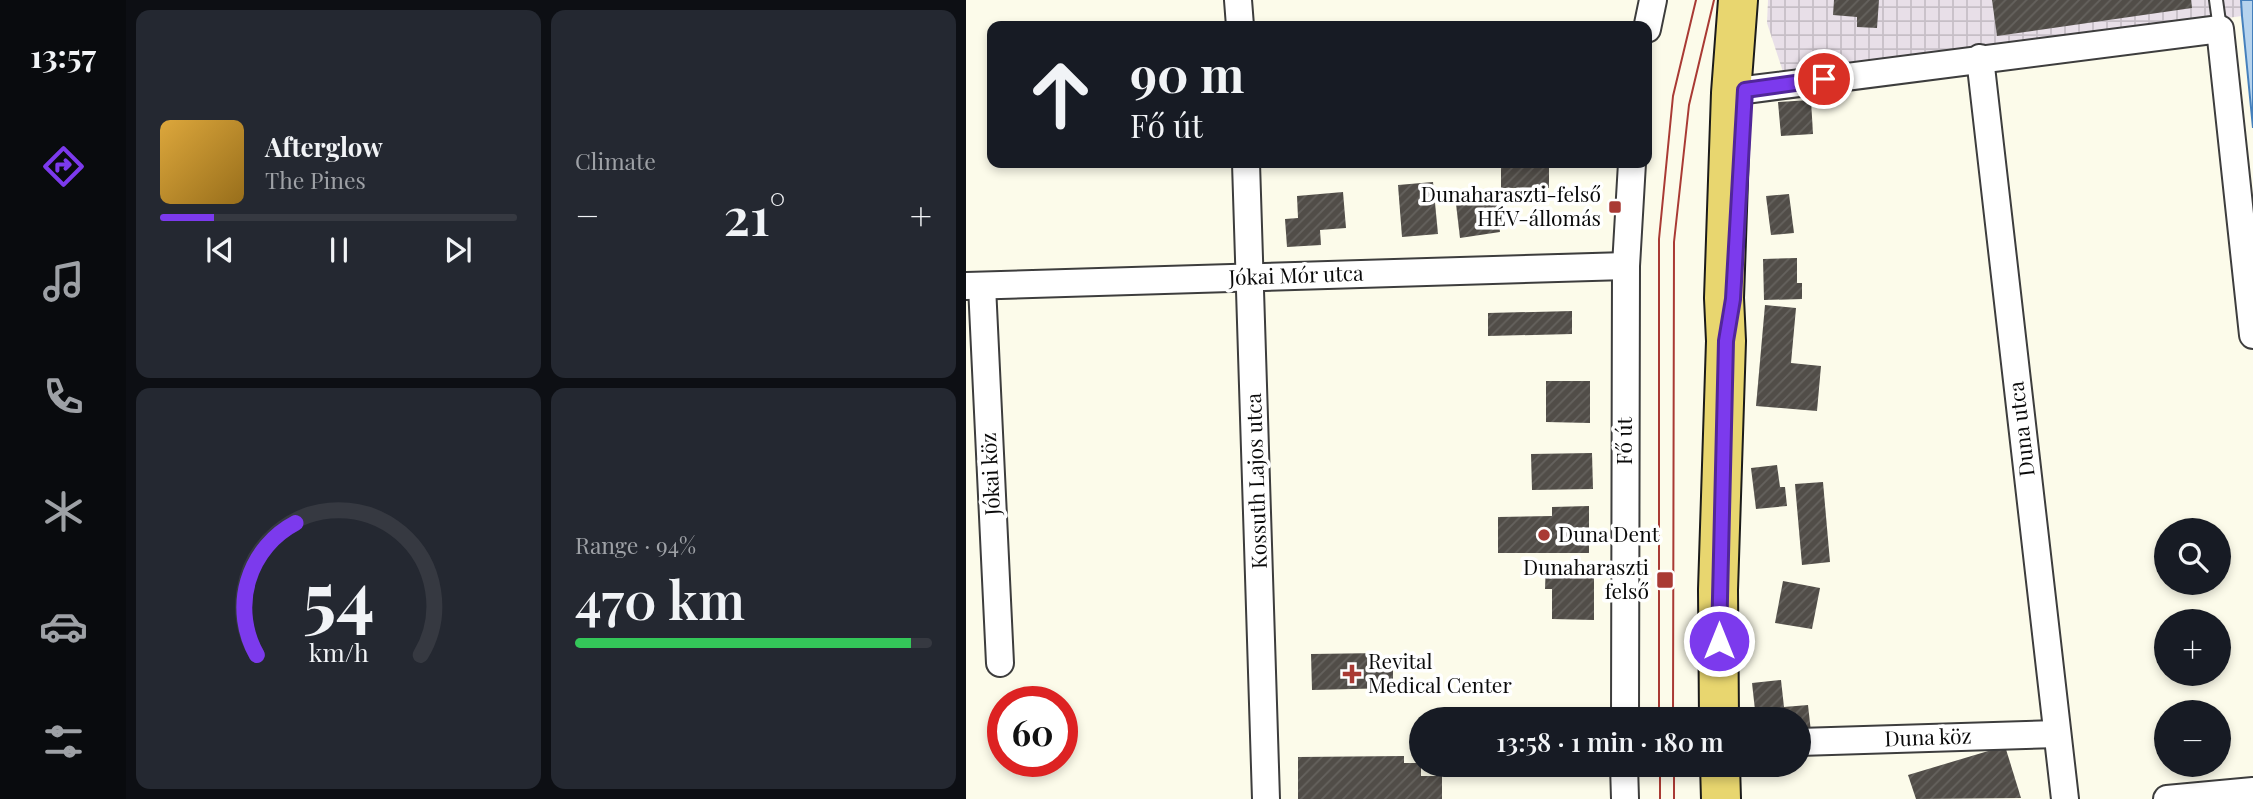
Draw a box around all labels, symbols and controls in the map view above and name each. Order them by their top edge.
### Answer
text: 13:57 [30,33,96,76]
text: 90 m [1130,40,1244,105]
icon: ahead [1015,49,1106,140]
pin [1794,49,1854,109]
icon: arrive [1805,60,1843,98]
text: Fő út [1130,103,1203,146]
text: Afterglow [265,129,383,164]
icon: directions [39,142,88,191]
text: Climate [575,145,656,176]
text: The Pines [265,164,366,195]
place label: Dunaharaszti-felső HÉV-állomás [1421,179,1601,231]
text: 21° [723,180,786,249]
text: − [575,189,600,240]
text: + [910,189,932,240]
marker: Dunaharaszti-felső HÉV-állomás [1607,199,1623,215]
icon: previous [201,231,239,269]
icon: pause [320,231,358,269]
icon: next [439,231,477,269]
icon: music [39,257,88,306]
street label: Jókai Mór utca [1227,258,1364,290]
icon: phone [39,372,88,421]
street label: Duna utca [2000,380,2040,478]
street label: Kossuth Lajos utca [1238,392,1272,570]
street label: Fő út [1609,417,1637,465]
street label: Jókai köz [973,432,1005,517]
icon: climate [39,487,88,536]
map controls [2154,518,2231,777]
button: search [2154,518,2231,595]
place label: Duna Dent [1558,519,1660,547]
marker: Duna Dent [1536,527,1552,543]
text: Range · 94% [575,529,696,560]
text: 54 [303,546,374,643]
place label: Dunaharaszti felső [1523,552,1649,604]
text: 470 km [575,564,745,633]
marker: Dunaharaszti felső [1655,570,1675,590]
icon: car [39,602,88,651]
position arrow [1682,604,1756,678]
button: + [2154,609,2231,686]
text: km/h [309,634,369,667]
place label: Revital Medical Center [1368,646,1512,698]
marker: Revital Medical Center [1342,664,1362,684]
speed limit sign: 60 [987,686,1078,777]
button: − [2154,700,2231,777]
icon: filters [39,717,88,766]
street label: Duna köz [1884,720,1972,752]
text: 13:58 · 1 min · 180 m [1496,724,1724,759]

